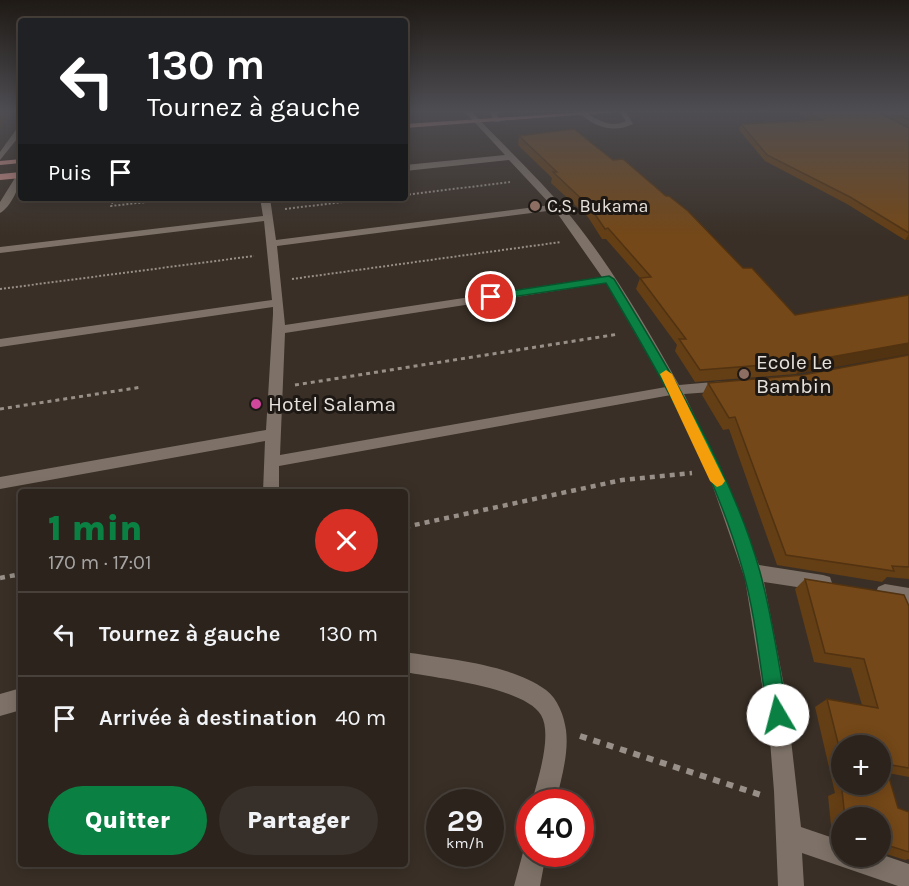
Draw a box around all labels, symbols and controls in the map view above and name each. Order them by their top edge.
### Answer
text: 130 m [147,40,265,90]
icon: left [48,42,126,120]
text: Tournez à gauche [147,91,360,123]
icon: arrive [104,156,137,189]
text: Puis [48,160,92,186]
place label: C.S. Bukama [547,195,649,217]
marker: C.S. Bukama [528,199,542,213]
pin [465,271,516,322]
icon: arrive [474,280,507,313]
place label: Ecole Le Bambin [756,350,832,398]
marker: Ecole Le Bambin [737,367,751,381]
place label: Hotel Salama [268,392,396,416]
marker: Hotel Salama [249,397,263,411]
text: 1 min [48,507,142,549]
button: close [315,509,378,572]
text: 170 m · 17:01 [48,551,152,574]
icon: left [48,618,81,651]
text: Tournez à gauche [99,621,280,647]
text: 130 m [319,621,378,647]
position arrow [746,683,810,747]
icon: arrive [48,702,81,735]
text: Arrivée à destination [99,705,317,731]
text: 40 m [335,705,386,731]
map controls [831,735,891,867]
button: + [831,735,891,795]
button: Quitter [48,786,207,855]
button: Partager [219,786,378,855]
speed limit sign: 40 [516,789,594,867]
text: 29 [447,803,483,839]
button: − [831,807,891,867]
text: km/h [446,834,484,852]

